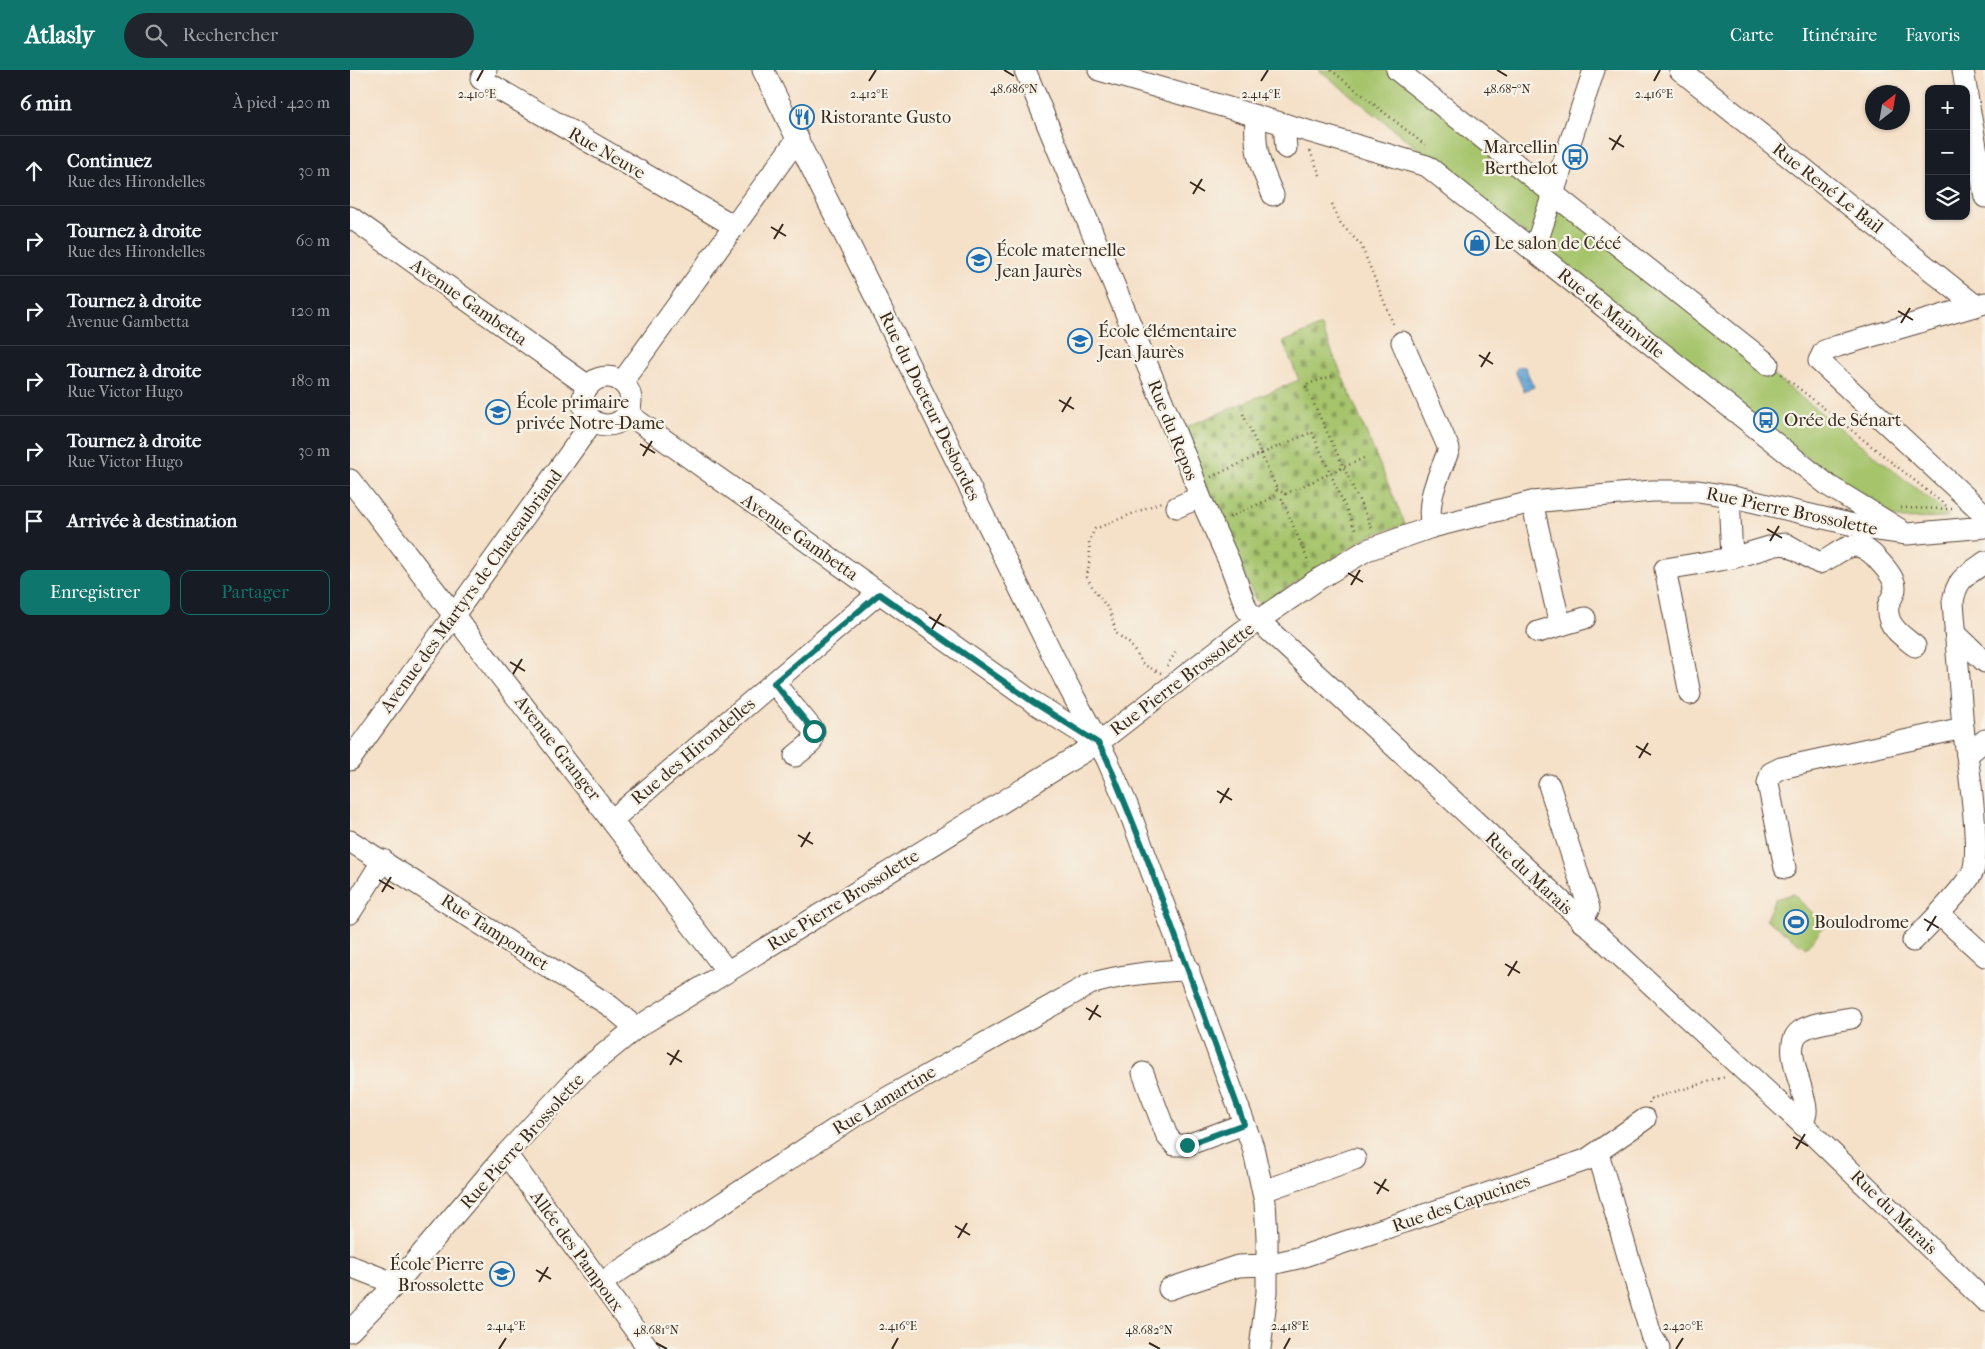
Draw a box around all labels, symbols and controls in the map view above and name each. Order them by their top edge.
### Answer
search box [124,13,474,58]
text: Atlasly [25,21,94,49]
icon: search [142,21,170,49]
text: Rechercher [182,24,278,46]
text: Carte [1730,25,1774,46]
text: Itinéraire [1802,25,1877,46]
text: Favoris [1905,25,1960,46]
text: 48.686°N [990,82,1038,96]
text: 48.687°N [1483,82,1531,96]
north arrow [1865,85,1910,130]
map controls [1925,85,1970,220]
button: + [1925,85,1970,130]
text: 2.410°E [458,87,496,101]
text: 2.412°E [850,87,888,101]
text: 2.414°E [1242,87,1280,101]
text: 2.416°E [1635,87,1673,101]
text: 6 min [20,91,72,115]
text: À pied · 420 m [233,93,330,112]
restaurant icon: Ristorante Gusto [789,104,815,130]
place label: Ristorante Gusto [820,107,951,128]
street label: Rue Neuve [565,123,649,184]
button: − [1925,130,1970,175]
place label: Marcellin Berthelot [1483,137,1559,179]
street label: Rue René Le Bail [1768,139,1887,238]
bus stop icon: Marcellin Berthelot [1562,144,1588,170]
text: Continuez [67,150,152,172]
icon: ahead [20,157,48,185]
text: 30 m [298,161,330,180]
text: Rue des Hirondelles [67,172,205,191]
button: layers [1925,175,1970,220]
text: Tournez à droite [67,220,201,242]
icon: right [20,227,48,255]
shop icon: Le salon de Cécé [1464,230,1490,256]
text: 60 m [296,231,330,250]
place label: Le salon de Cécé [1494,233,1621,254]
place label: École maternelle Jean Jaurès [994,239,1126,282]
text: Rue des Hirondelles [67,242,205,261]
school or university icon: École maternelle Jean Jaurès [966,247,992,273]
street label: Avenue Gambetta [406,254,532,351]
street label: Rue de Mainville [1553,264,1668,363]
text: Tournez à droite [67,290,201,312]
icon: right [20,297,48,325]
text: 120 m [291,301,330,320]
street label: Rue du Docteur Desbordes [875,308,985,504]
text: Avenue Gambetta [67,312,189,331]
place label: École élémentaire Jean Jaurès [1096,320,1237,363]
school or university icon: École élémentaire Jean Jaurès [1067,328,1093,354]
text: Tournez à droite [67,360,201,382]
icon: right [20,367,48,395]
text: 180 m [291,371,330,390]
street label: Rue du Repos [1143,377,1202,484]
text: Rue Victor Hugo [67,382,183,401]
place label: École primaire privée Notre-Dame [515,391,665,434]
school or university icon: École primaire privée Notre-Dame [485,399,511,425]
bus stop icon: Orée de Sénart [1753,407,1779,433]
place label: Orée de Sénart [1784,410,1902,431]
text: Tournez à droite [67,430,201,452]
icon: right [20,437,48,465]
text: 30 m [298,441,330,460]
text: Rue Victor Hugo [67,452,183,471]
street label: Avenue des Martyrs de Chateaubriand [375,465,567,718]
street label: Rue Pierre Brossolette [1704,483,1880,540]
street label: Avenue Gambetta [737,489,863,586]
icon: arrive [20,507,48,535]
text: Arrivée à destination [67,510,237,532]
button: Enregistrer [20,570,170,615]
button: Partager [180,570,330,615]
street label: Rue Pierre Brossolette [1106,618,1258,740]
street label: Avenue Granger [510,691,605,805]
street label: Rue des Hirondelles [627,693,760,809]
route start [803,720,826,743]
street label: Rue du Marais [1480,827,1577,920]
street label: Rue Pierre Brossolette [764,845,923,956]
street label: Rue Tamponnet [437,890,553,975]
sports icon: Boulodrome [1783,909,1809,935]
place label: Boulodrome [1814,912,1909,933]
street label: Rue Lamartine [829,1061,940,1140]
street label: Rue Pierre Brossolette [456,1069,589,1213]
route end [1176,1134,1199,1157]
street label: Rue du Marais [1846,1166,1942,1259]
street label: Rue des Capucines [1390,1170,1533,1237]
street label: Allée des Pampoux [525,1186,628,1316]
place label: École Pierre Brossolette [389,1253,484,1296]
school or university icon: École Pierre Brossolette [489,1261,515,1287]
text: 2.414°E [487,1319,525,1333]
text: 2.416°E [879,1319,917,1333]
text: 2.418°E [1271,1319,1309,1333]
text: 2.420°E [1663,1319,1703,1333]
text: 48.681°N [633,1323,679,1337]
text: 48.682°N [1125,1323,1173,1337]

